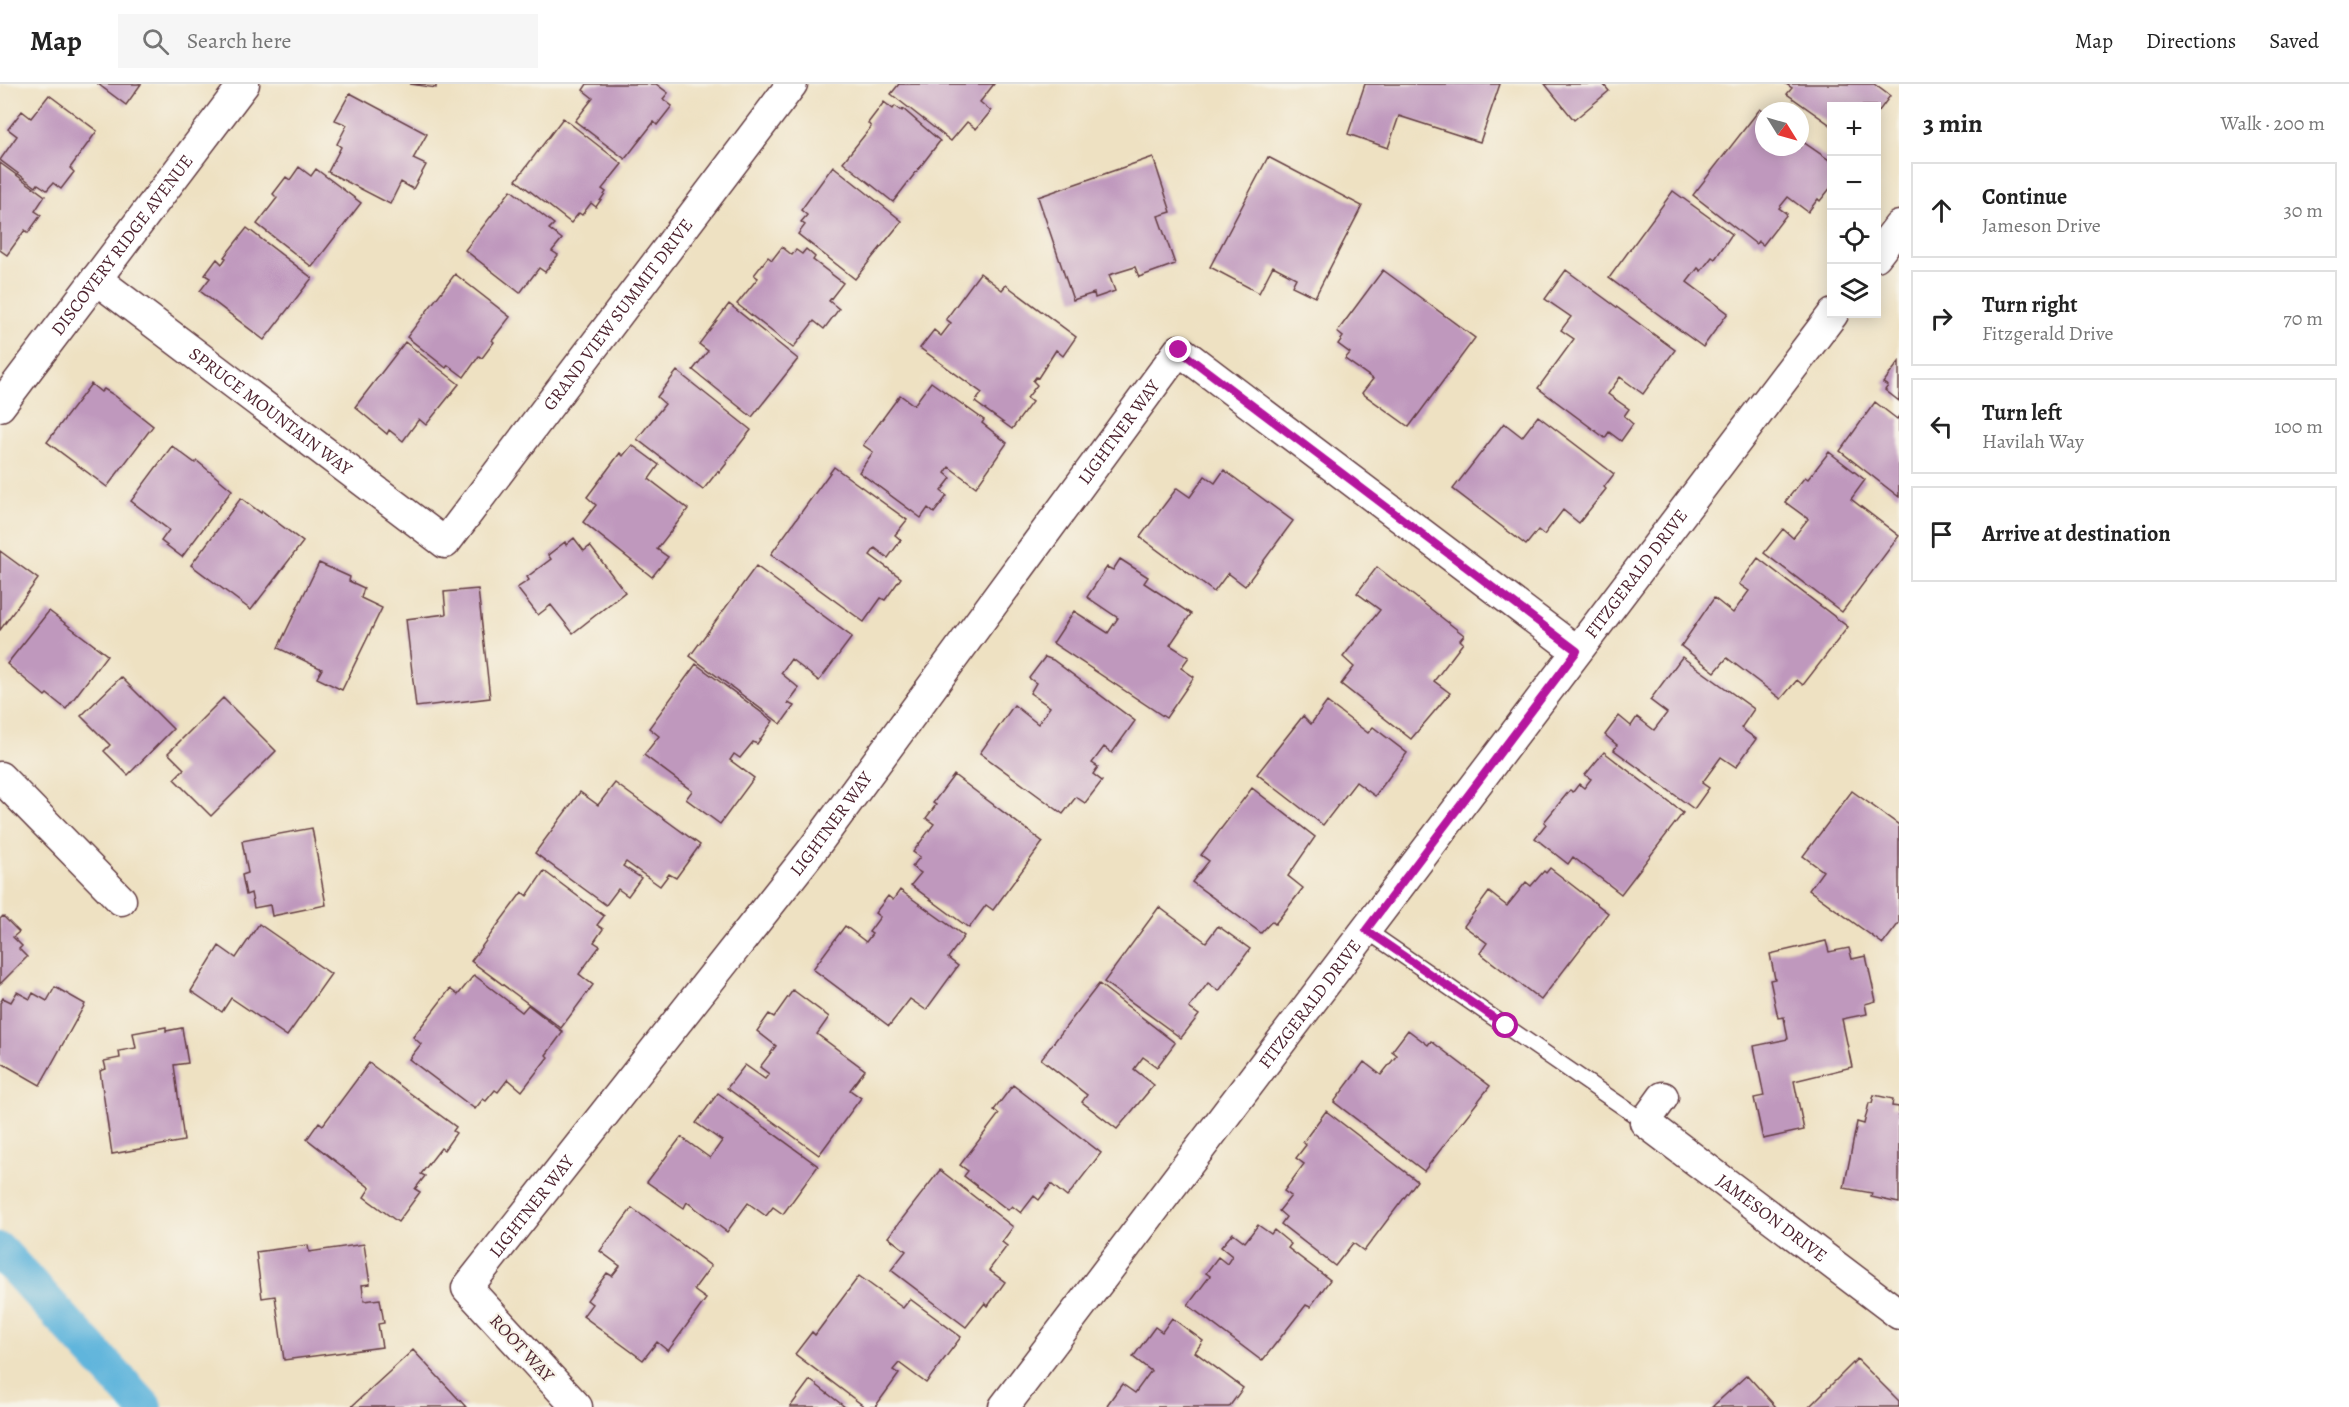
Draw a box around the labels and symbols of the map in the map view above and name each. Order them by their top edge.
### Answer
north arrow [1755,102,1809,156]
street label: DISCOVERY RIDGE AVENUE [46,150,198,340]
street label: GRAND VIEW SUMMIT DRIVE [537,214,698,415]
route end [1165,336,1191,362]
street label: SPRUCE MOUNTAIN WAY [184,342,358,481]
street label: LIGHTNER WAY [1072,374,1166,489]
street label: FITZGERALD DRIVE [1579,504,1693,643]
street label: LIGHTNER WAY [784,766,878,881]
street label: FITZGERALD DRIVE [1253,934,1367,1073]
route start [1492,1012,1518,1038]
street label: LIGHTNER WAY [484,1149,580,1263]
street label: JAMESON DRIVE [1712,1168,1832,1268]
street label: ROOT WAY [484,1309,560,1388]

